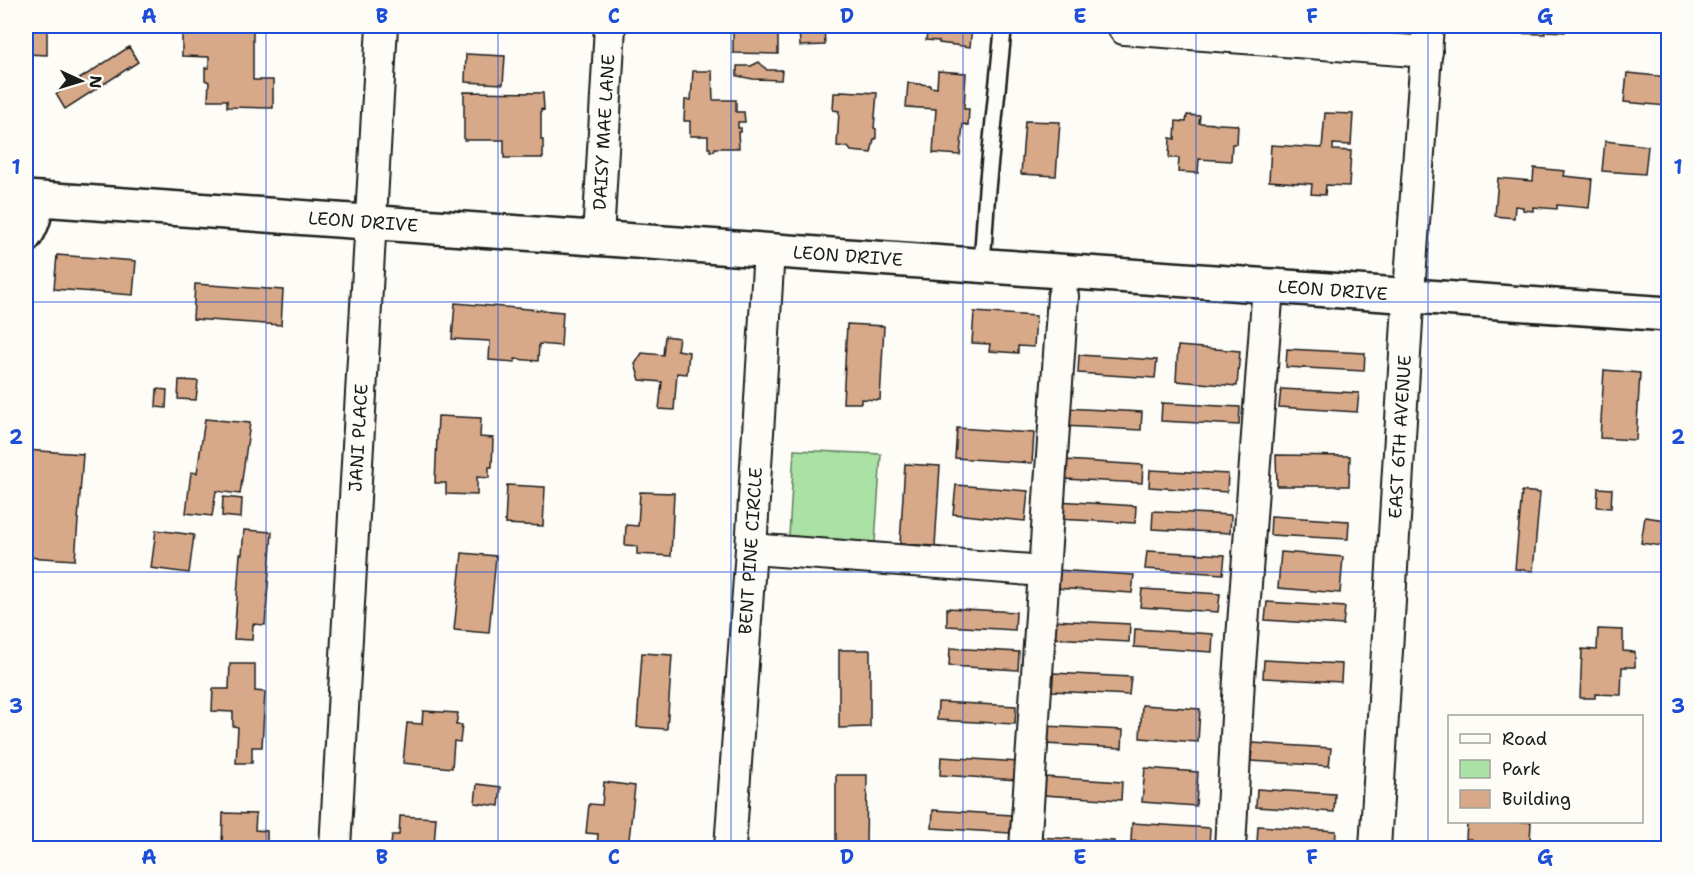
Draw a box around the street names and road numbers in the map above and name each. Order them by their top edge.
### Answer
street label: DAISY MAE LANE [588,54,620,211]
street label: LEON DRIVE [307,206,419,238]
street label: LEON DRIVE [792,240,904,272]
street label: LEON DRIVE [1277,274,1389,306]
street label: EAST 6TH AVENUE [1383,354,1417,519]
street label: JANI PLACE [343,383,374,492]
street label: BENT PINE CIRCLE [733,466,768,635]

